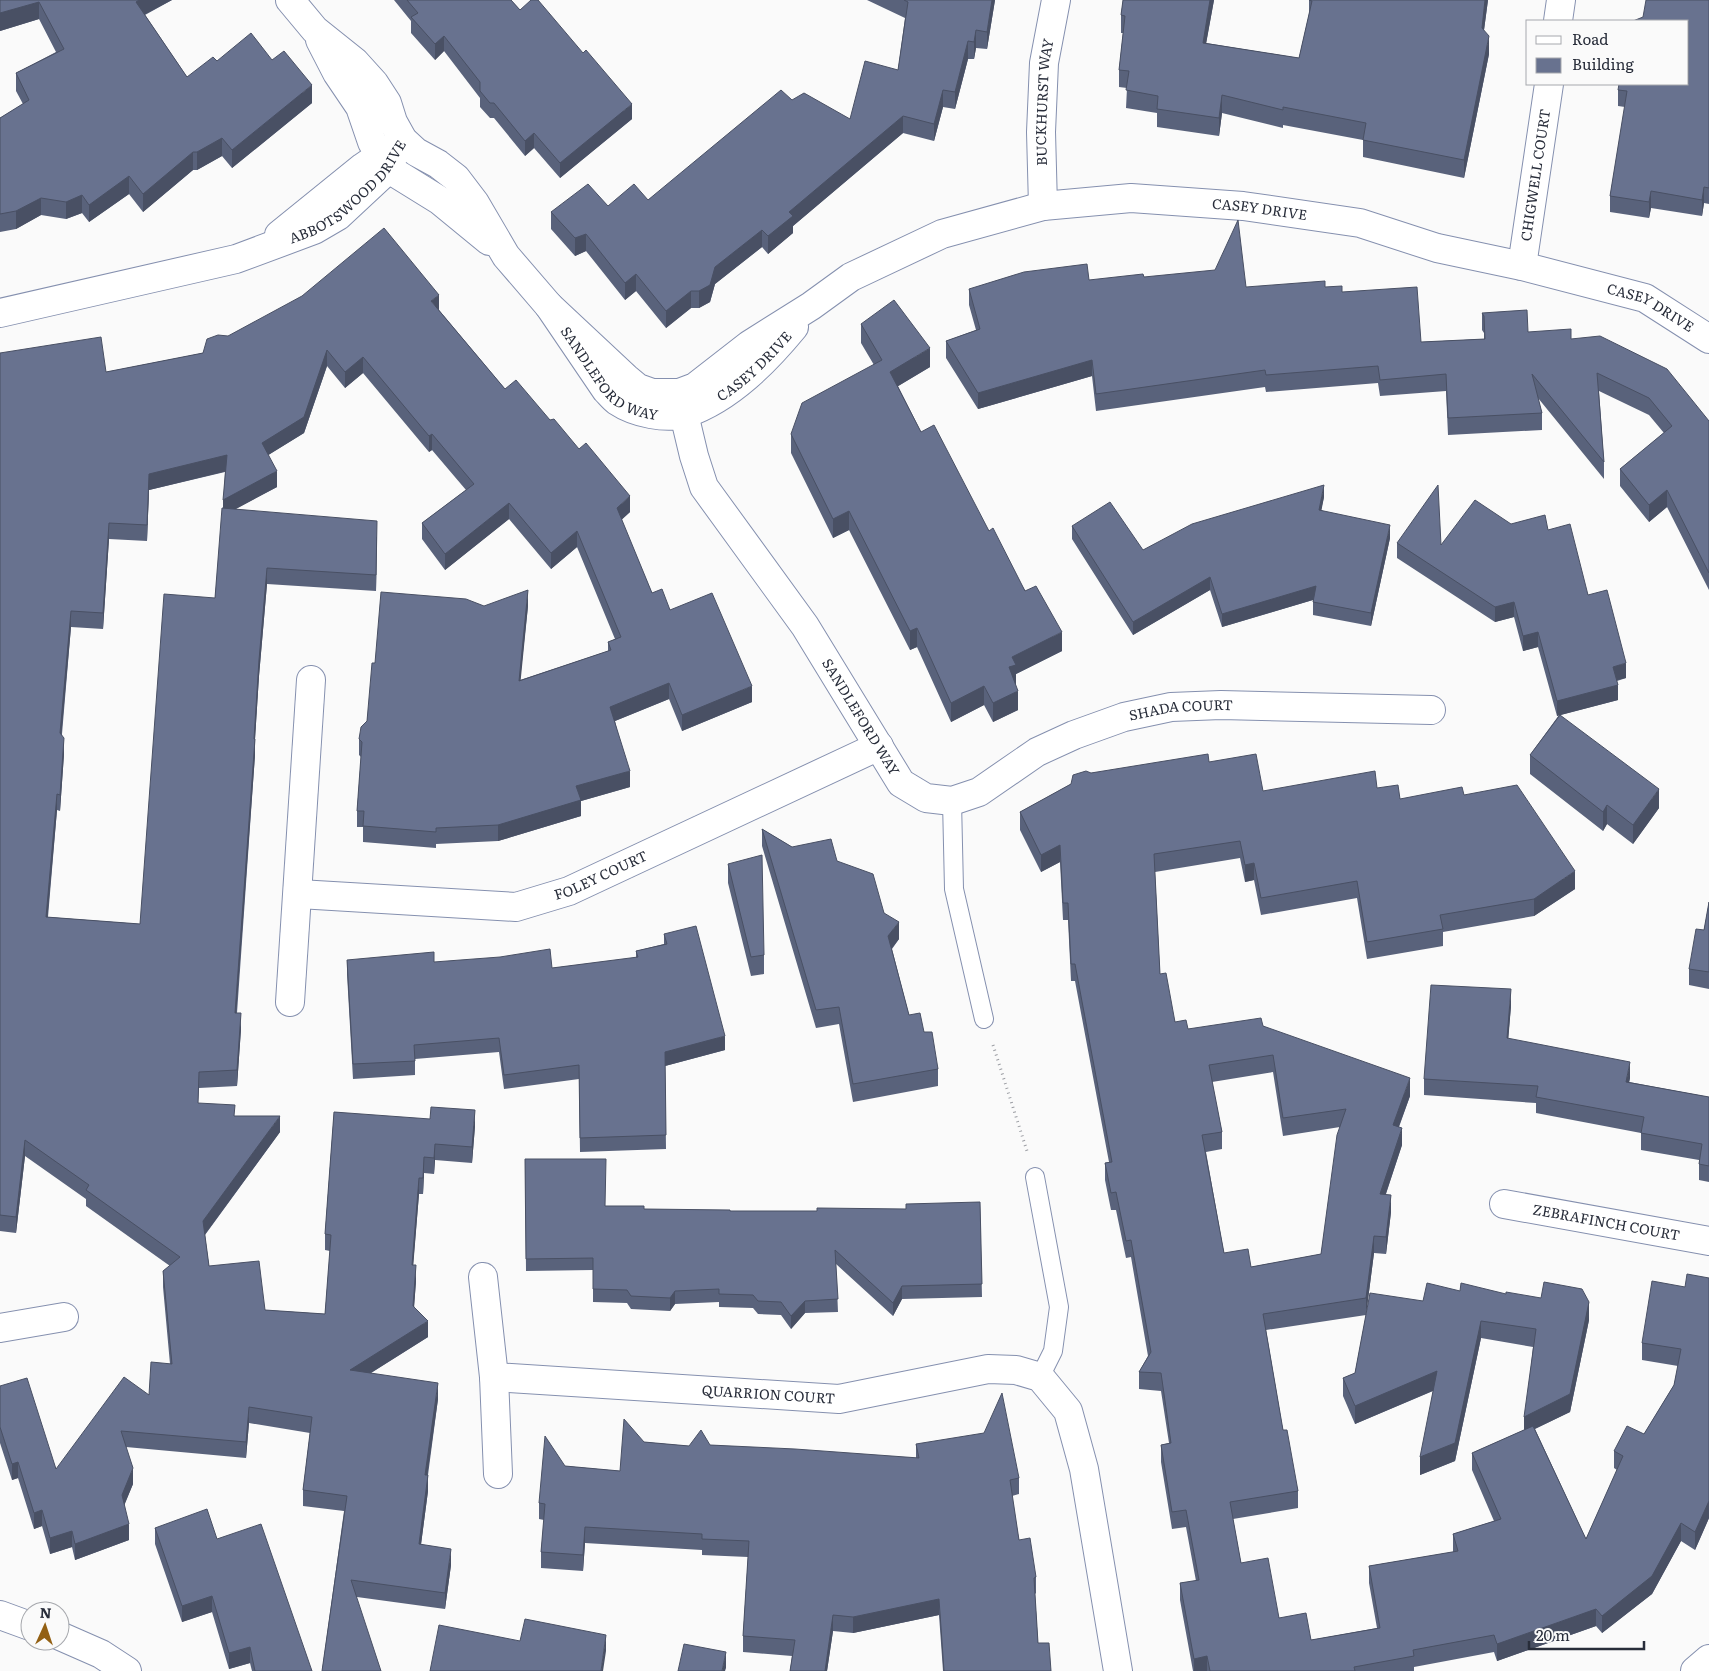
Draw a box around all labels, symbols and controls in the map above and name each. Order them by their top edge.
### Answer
legend [1526,20,1689,85]
text: Road [1572,27,1608,50]
street label: BUCKHURST WAY [1030,37,1057,166]
text: Building [1572,52,1634,75]
street label: CHIGWELL COURT [1515,107,1554,242]
street label: ABBOTSWOOD DRIVE [286,136,410,247]
street label: CASEY DRIVE [1211,193,1309,224]
street label: CASEY DRIVE [1605,278,1699,336]
street label: SANDLEFORD WAY [557,322,660,424]
street label: CASEY DRIVE [712,326,796,405]
street label: SANDLEFORD WAY [818,654,905,779]
street label: SHADA COURT [1127,694,1233,725]
street label: FOLEY COURT [551,845,650,904]
street label: ZEBRAFINCH COURT [1531,1198,1682,1245]
street label: QUARRION COURT [701,1379,836,1408]
north arrow [20,1601,70,1651]
text: N [39,1602,52,1622]
scale bar [1529,1618,1644,1650]
text: 20 m [1536,1623,1570,1646]

